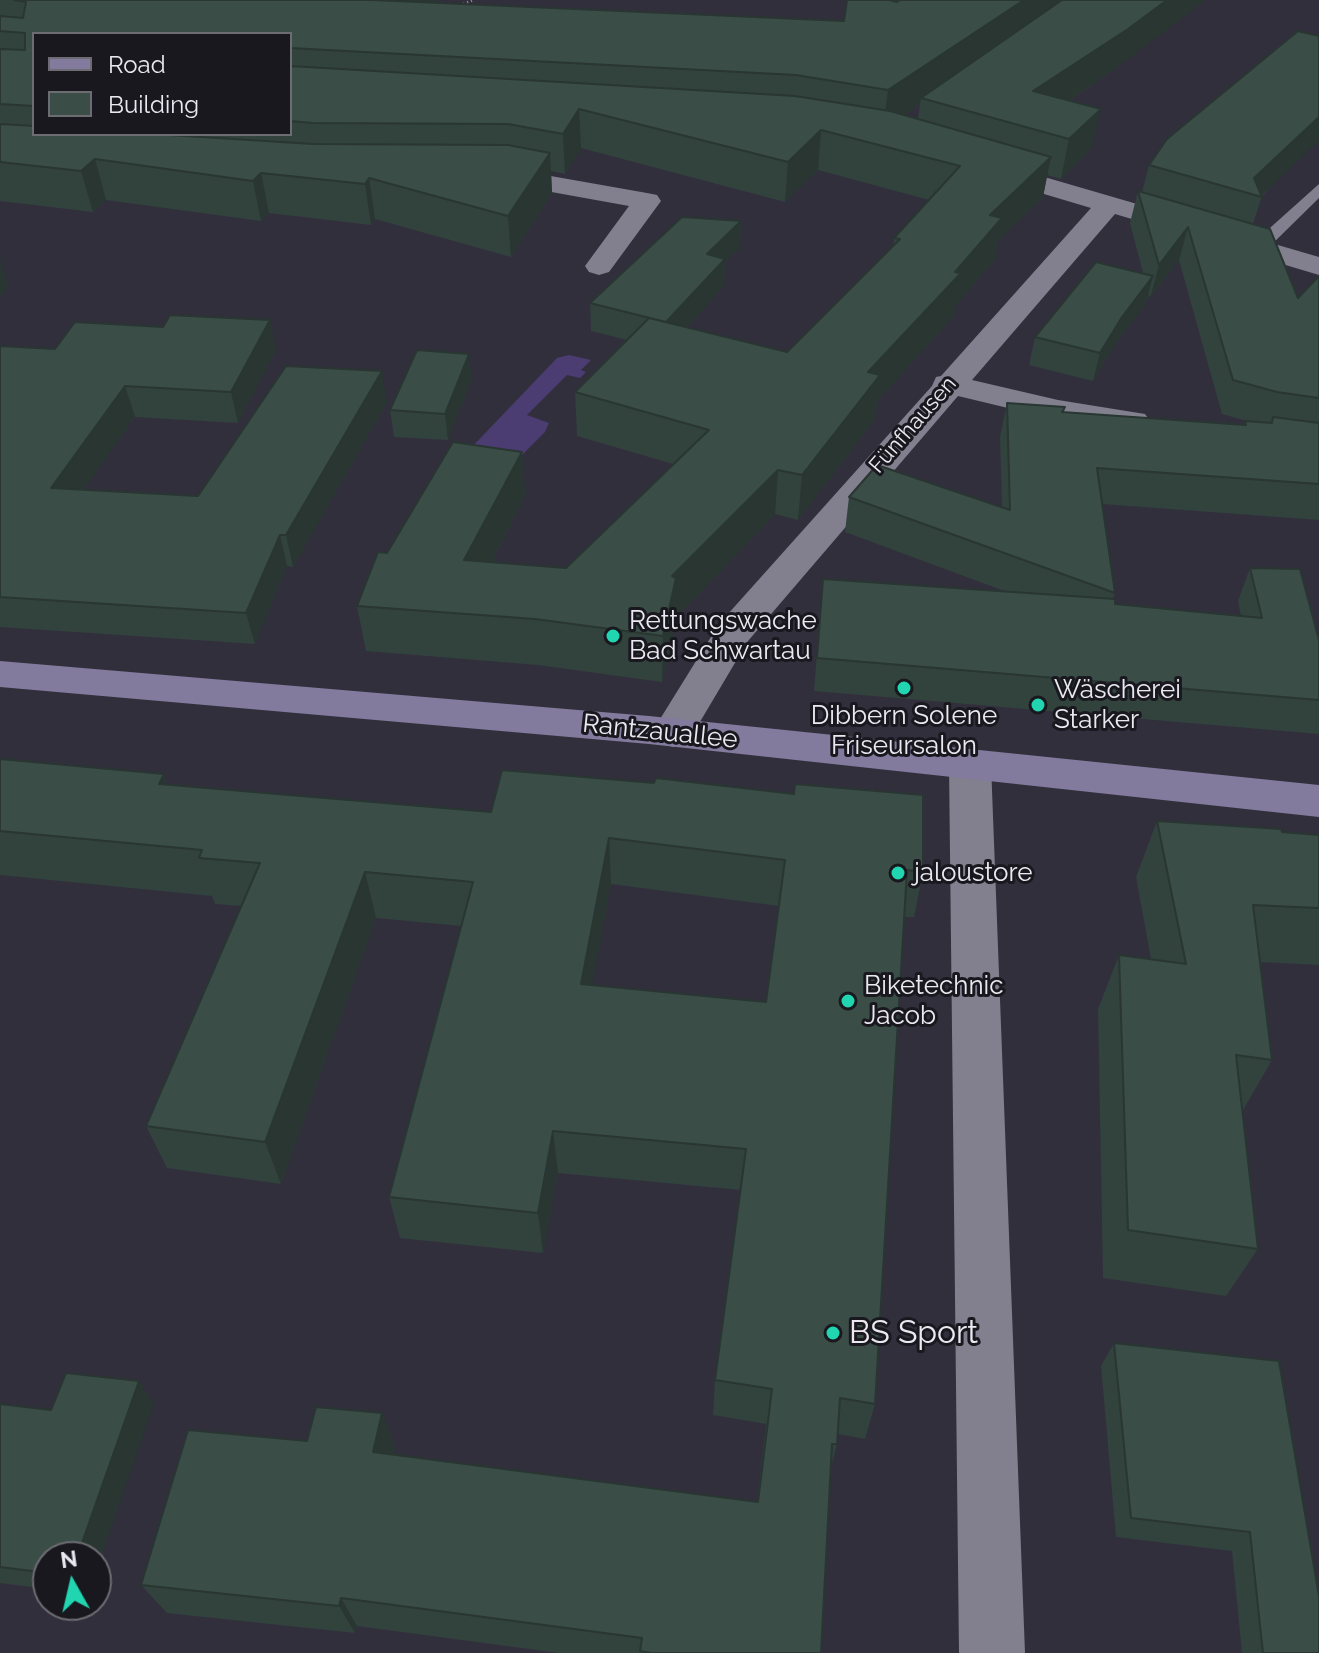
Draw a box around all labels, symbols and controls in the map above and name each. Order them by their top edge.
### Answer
legend [32,32,292,136]
text: Road [108,50,166,79]
text: Building [108,90,199,119]
street label: Fünfhausen [864,371,962,479]
place label: Rettungswache Bad Schwartau [629,605,817,666]
marker: Rettungswache Bad Schwartau [604,627,622,645]
place label: Wäscherei Starker [1054,674,1181,736]
marker: Dibbern Solene Friseursalon [895,679,913,697]
marker: Wäscherei Starker [1029,696,1047,714]
place label: Dibbern Solene Friseursalon [811,700,997,762]
street label: Rantzauallee [581,708,739,756]
place label: jaloustore [914,857,1032,889]
marker: jaloustore [889,864,907,882]
place label: Biketechnic Jacob [864,970,1003,1032]
marker: Biketechnic Jacob [839,992,857,1010]
place label: BS Sport [849,1314,978,1352]
marker: BS Sport [824,1324,842,1342]
north arrow [32,1541,112,1621]
text: N [59,1545,79,1573]

